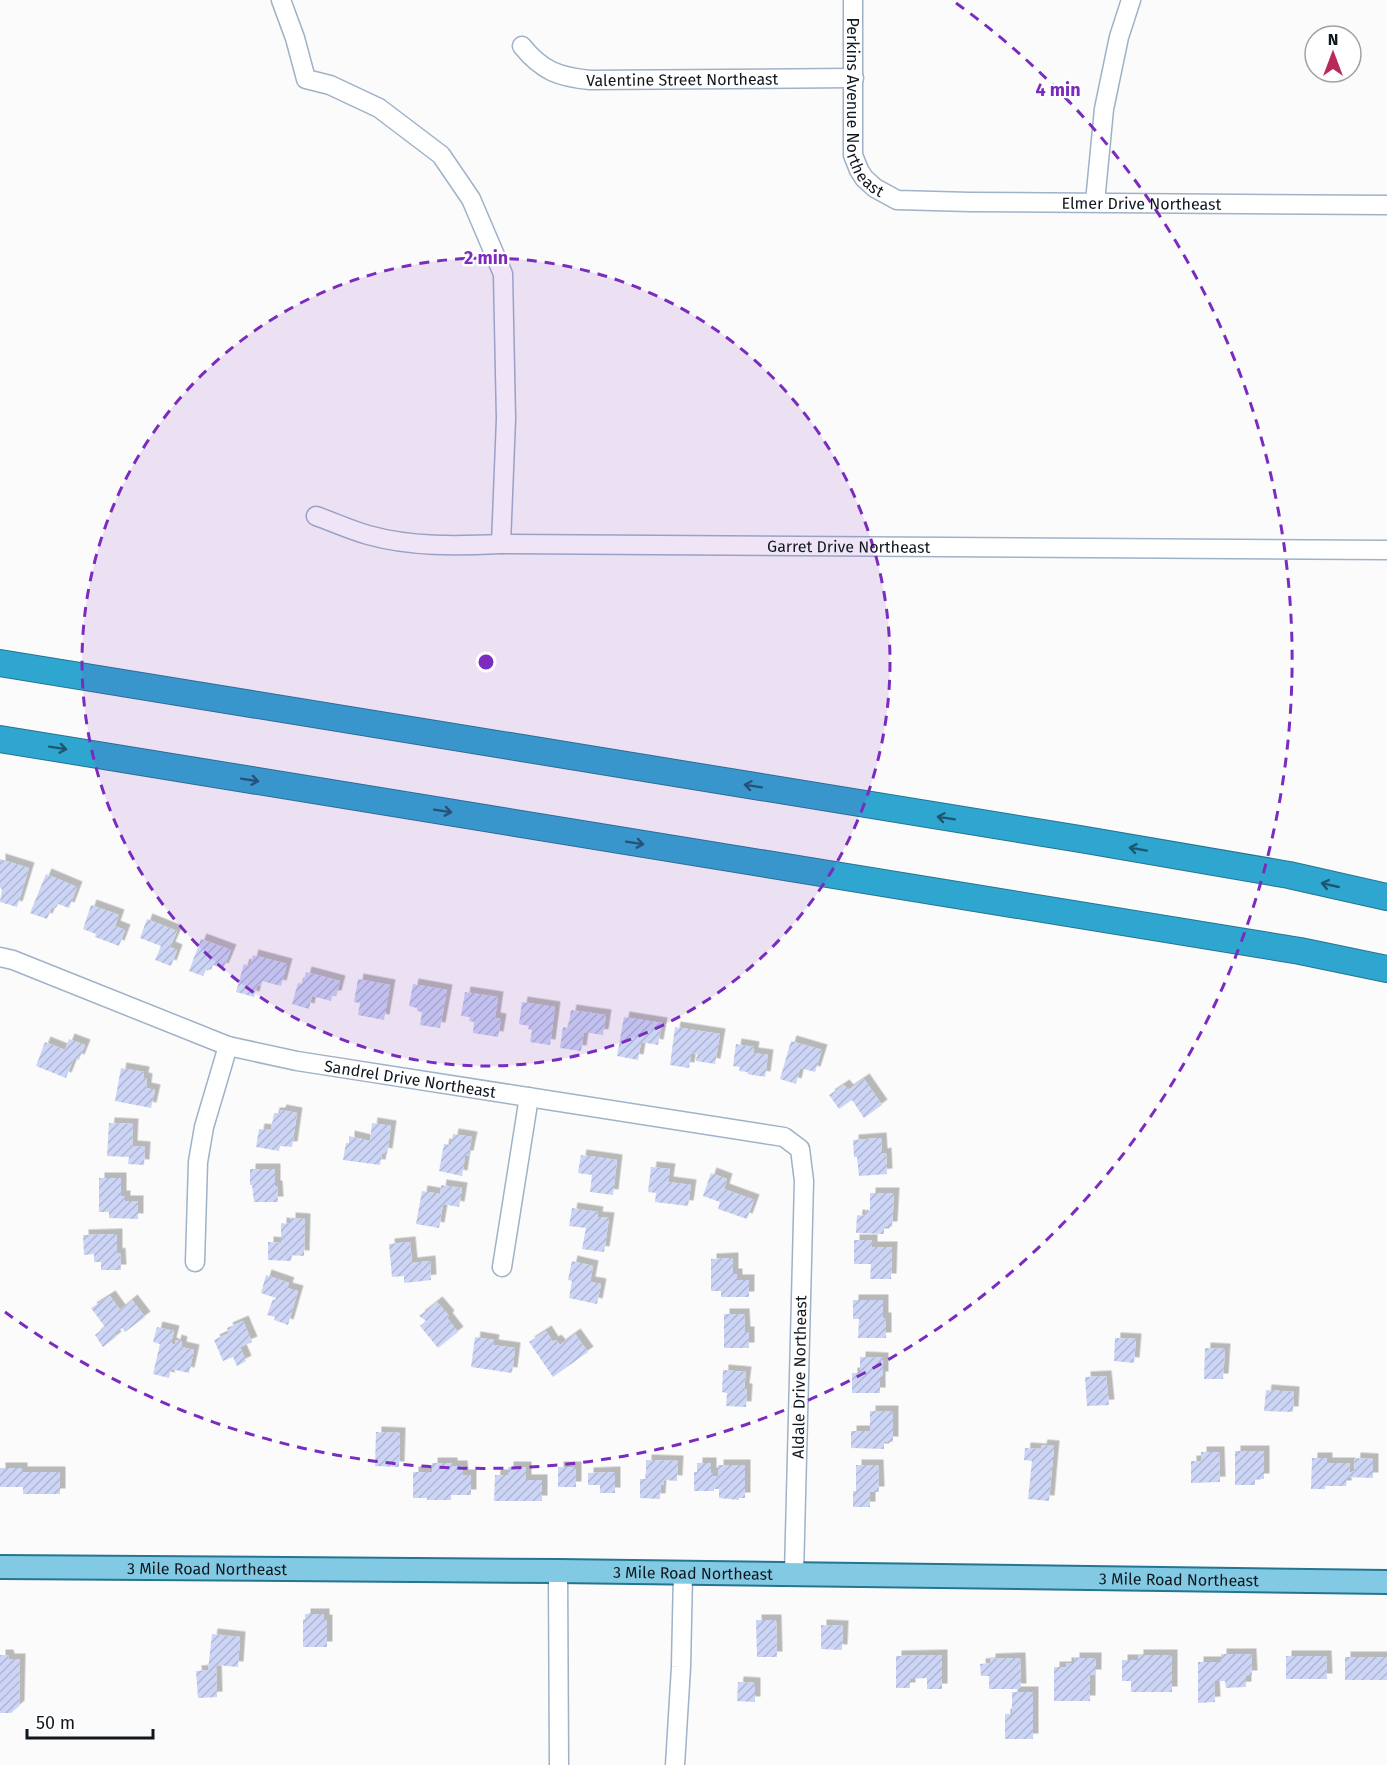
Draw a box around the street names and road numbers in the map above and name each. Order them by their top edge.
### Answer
street label: Perkins Avenue Northeast [843,17,887,201]
street label: Valentine Street Northeast [586,70,779,90]
street label: Elmer Drive Northeast [1061,194,1222,214]
street label: Garret Drive Northeast [767,537,931,557]
street label: Sandrel Drive Northeast [323,1056,498,1102]
street label: Aldale Drive Northeast [789,1295,810,1459]
street label: 3 Mile Road Northeast [127,1559,287,1579]
street label: 3 Mile Road Northeast [613,1563,773,1584]
street label: 3 Mile Road Northeast [1099,1569,1259,1590]

